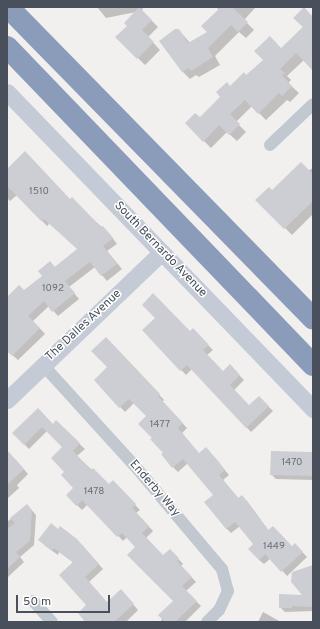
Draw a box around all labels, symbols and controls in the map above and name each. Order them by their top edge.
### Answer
house number: 1510 [29,186,49,198]
street label: South Bernardo Avenue [111,199,209,301]
house number: 1092 [42,283,64,295]
street label: The Dalles Avenue [43,287,125,365]
house number: 1477 [150,419,170,431]
house number: 1470 [282,457,302,469]
street label: Enderby Way [126,458,182,520]
house number: 1478 [84,486,104,498]
house number: 1449 [263,541,285,553]
scale bar [18,587,112,613]
text: 50 m [23,594,51,610]

